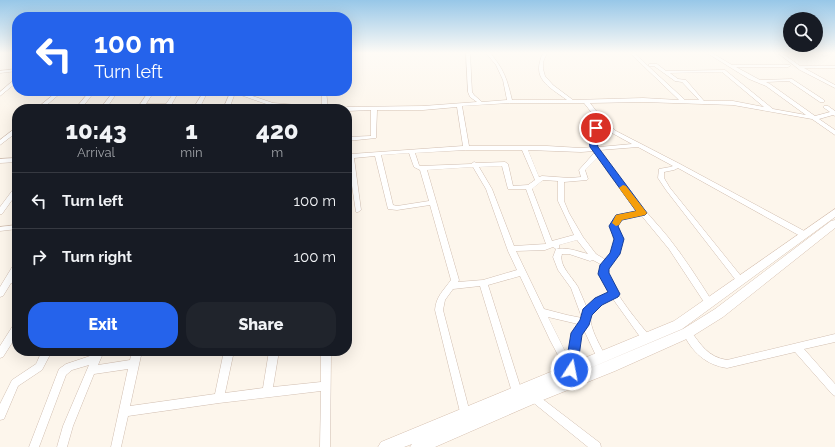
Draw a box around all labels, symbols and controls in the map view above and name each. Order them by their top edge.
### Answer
map controls [783,12,823,52]
button: search [783,12,823,52]
text: 100 m [94,27,175,60]
icon: left [28,28,80,80]
text: Turn left [94,61,163,82]
pin [579,111,613,145]
text: 10:43 [65,116,127,145]
text: 1 [185,116,198,145]
text: 420 [256,116,299,145]
icon: arrive [585,117,607,139]
text: Arrival [77,145,115,160]
text: min [180,145,203,160]
text: m [271,145,283,160]
icon: left [28,190,50,212]
text: Turn left [62,192,123,210]
text: 100 m [294,192,336,210]
icon: right [28,246,50,268]
text: Turn right [62,248,132,266]
text: 100 m [294,248,336,266]
button: Exit [28,302,178,348]
button: Share [186,302,336,348]
position arrow [550,349,592,391]

